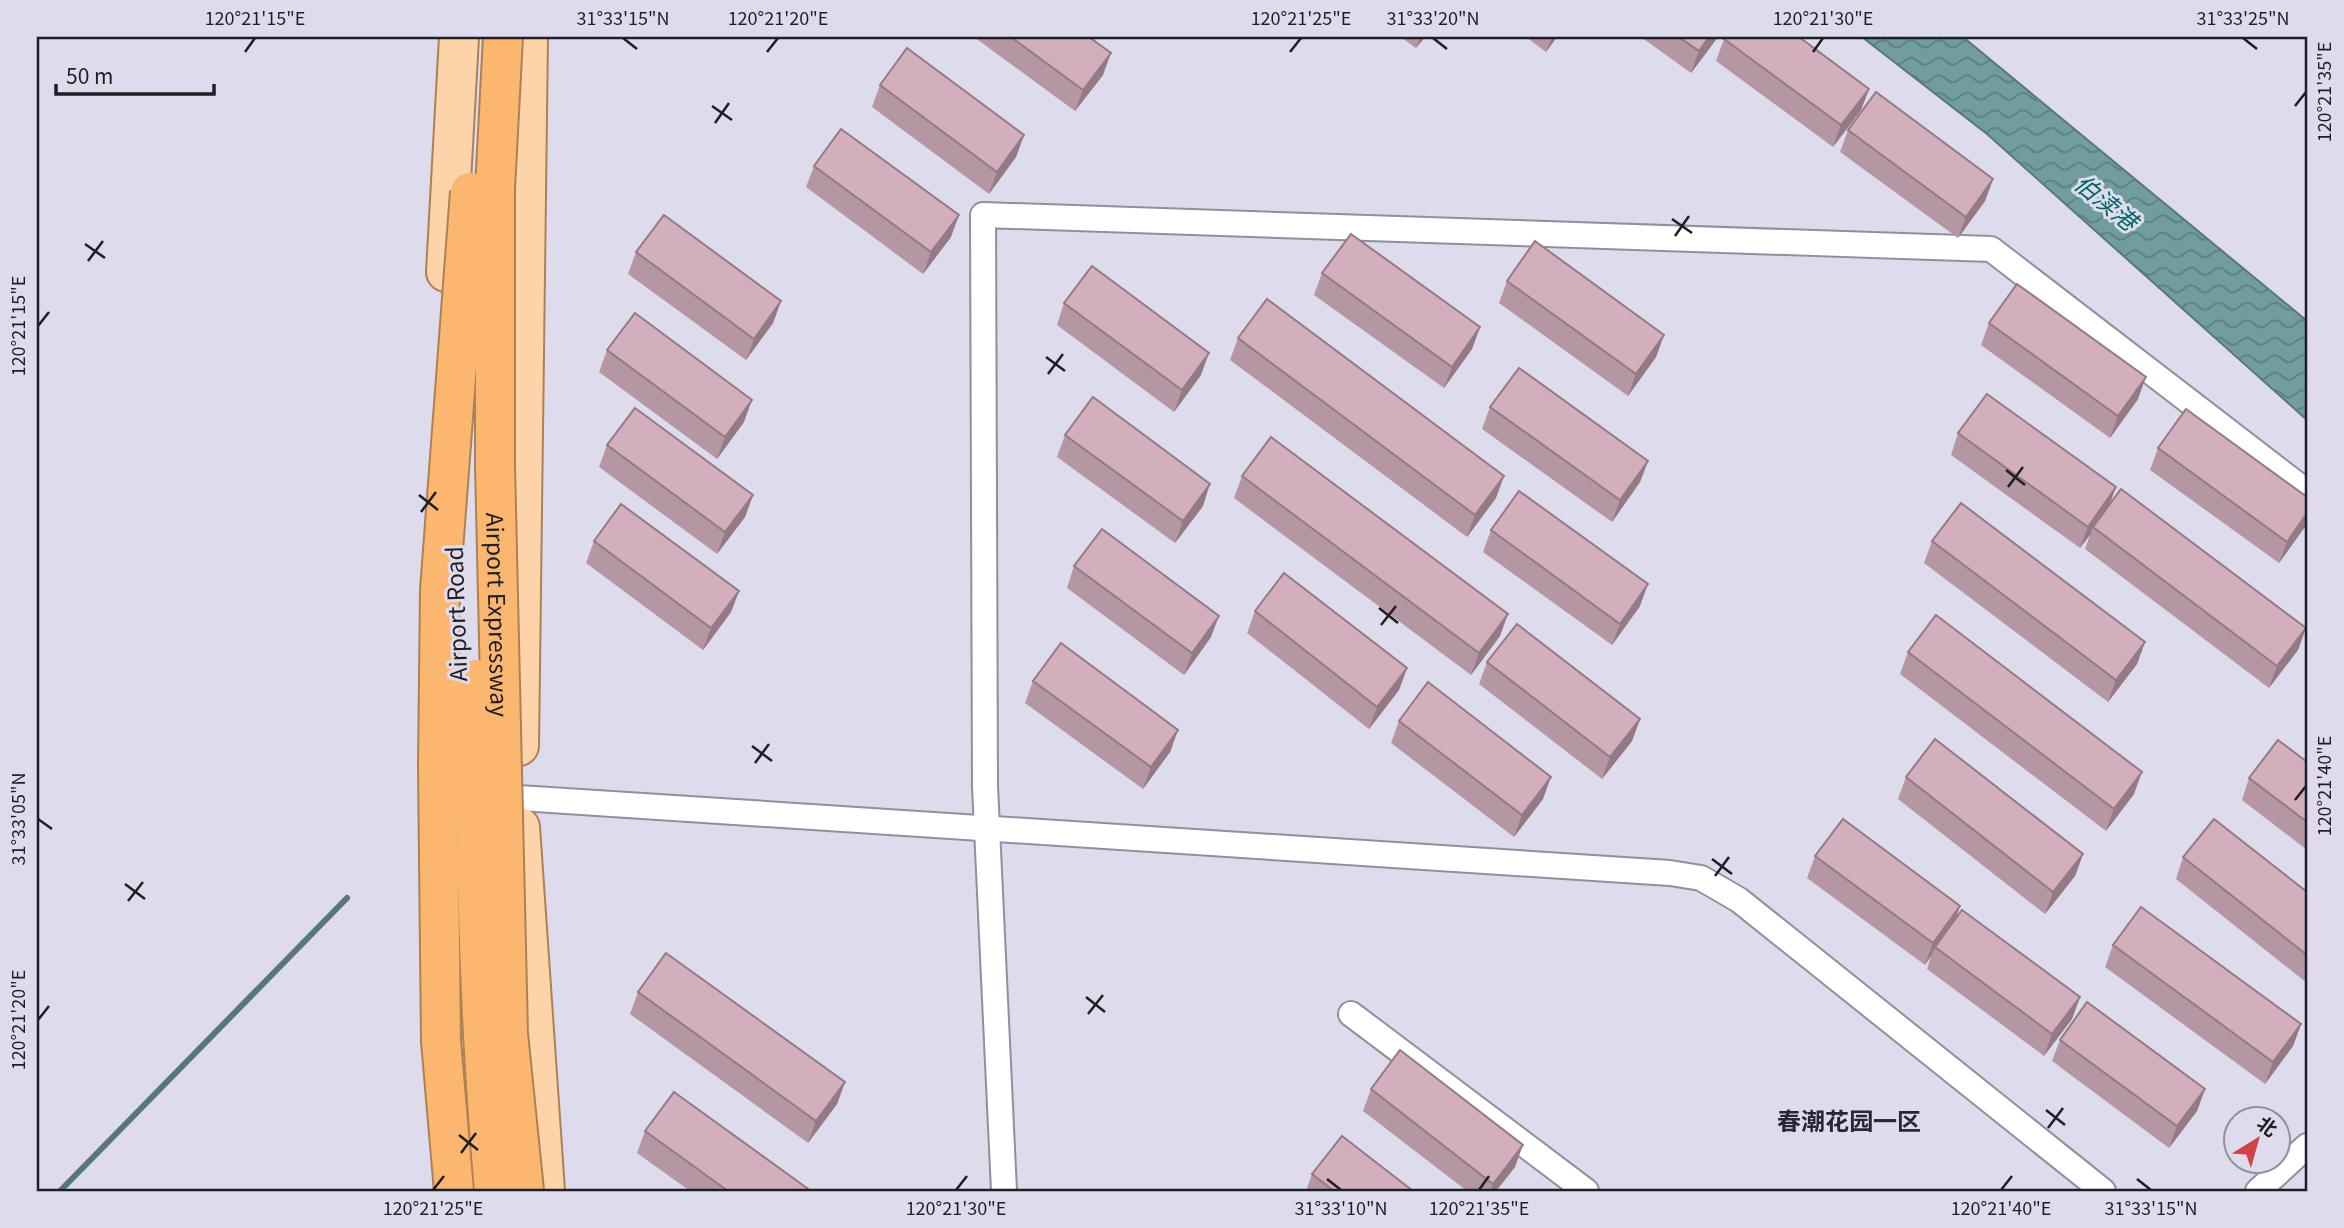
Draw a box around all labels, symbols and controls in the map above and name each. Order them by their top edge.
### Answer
text: 120°21'15"E [205,4,305,30]
text: 31°33'15"N [576,4,670,30]
text: 120°21'20"E [728,4,828,30]
text: 120°21'25"E [1251,4,1351,30]
text: 31°33'20"N [1386,4,1480,30]
text: 120°21'30"E [1773,4,1873,30]
text: 31°33'25"N [2196,4,2290,30]
text: 120°21'35"E [2310,42,2336,142]
scale bar [56,52,214,96]
text: 50 m [66,60,113,90]
water label: 伯渎港 [2068,165,2148,239]
text: 120°21'15"E [4,276,30,376]
street label: Airport Expressway [479,512,518,717]
street label: Airport Road [436,546,474,682]
text: 120°21'40"E [2310,736,2336,836]
text: 31°33'05"N [4,772,30,866]
text: 120°21'20"E [4,970,30,1070]
district label: 春潮花园一区 [1777,1102,1921,1137]
north arrow [2222,1106,2292,1176]
text: 北 [2252,1109,2284,1142]
text: 120°21'25"E [383,1194,483,1220]
text: 120°21'30"E [906,1194,1006,1220]
text: 31°33'10"N [1294,1194,1388,1220]
text: 120°21'35"E [1429,1194,1529,1220]
text: 120°21'40"E [1951,1194,2051,1220]
text: 31°33'15"N [2104,1194,2198,1220]

